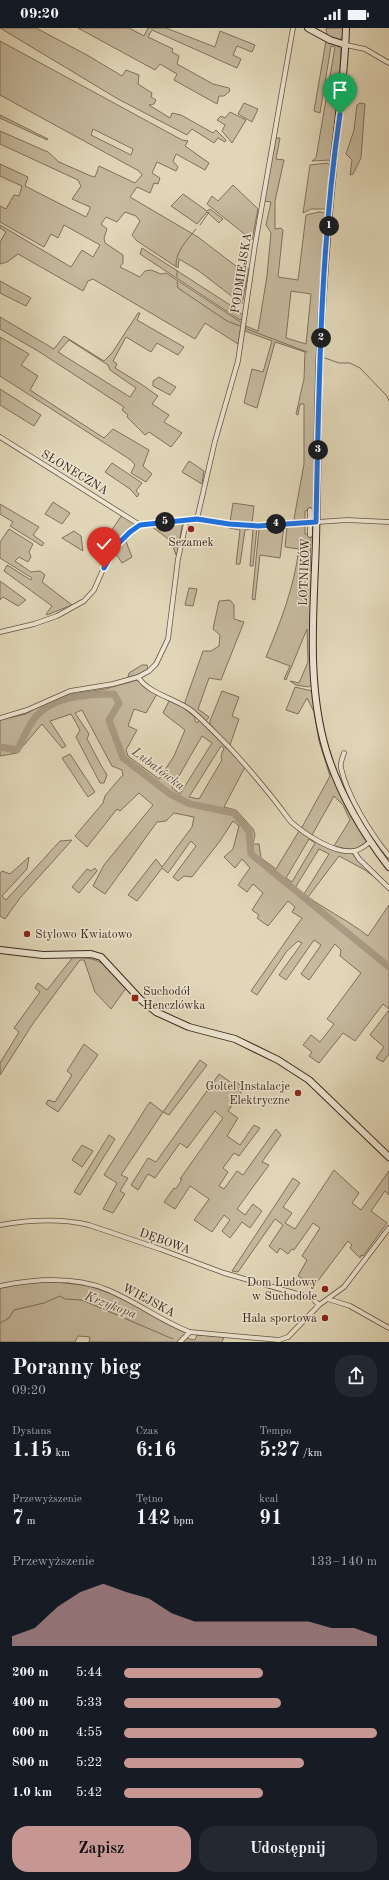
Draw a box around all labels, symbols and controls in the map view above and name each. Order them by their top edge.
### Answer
text: 09:20 [20,7,59,22]
pin [323,73,357,114]
icon: arrive [329,79,351,101]
pin: 1 [319,216,339,236]
text: 1 [326,220,332,231]
street label: PODMIEJSKA [230,232,254,314]
pin: 2 [311,328,331,348]
text: 2 [318,332,324,343]
pin: 3 [308,440,328,460]
text: 3 [315,444,321,455]
street label: SŁONECZNA [39,448,110,497]
pin: 5 [155,512,175,532]
pin: 4 [266,514,286,534]
text: 5 [162,516,168,527]
text: 4 [273,518,279,529]
marker: Sezamek [186,524,196,534]
pin [87,527,121,568]
icon: check [93,533,115,555]
place label: Sezamek [168,537,214,549]
street label: LOTNIKÓW [294,538,312,606]
water label: Lubatówka [129,745,187,793]
marker: Stylowo Kwiatowo [22,929,32,939]
place label: Stylowo Kwiatowo [35,929,132,941]
place label: Suchodół Henczlówka [143,986,206,1012]
marker: Suchodół Henczlówka [130,993,140,1003]
place label: Goltel Instalacje Elektryczne [206,1081,290,1107]
marker: Goltel Instalacje Elektryczne [293,1088,303,1098]
street label: DĘBOWA [137,1227,192,1257]
place label: Dom Ludowy w Suchodole [247,1277,318,1303]
street label: WIEJSKA [120,1282,177,1320]
marker: Dom Ludowy w Suchodole [320,1284,330,1294]
water label: Krzykopa [82,1289,138,1321]
place label: Hala sportowa [242,1313,317,1325]
marker: Hala sportowa [320,1313,330,1323]
button: share [335,1355,377,1397]
text: Poranny bieg [12,1357,141,1379]
text: 09:20 [12,1384,46,1397]
text: Dystans [12,1426,51,1437]
text: Czas [136,1426,158,1437]
text: Tempo [259,1426,291,1437]
text: 1.15 [12,1441,52,1461]
text: 6:16 [136,1441,176,1461]
text: 5:27 [259,1441,300,1461]
text: km [52,1448,70,1459]
text: /km [300,1448,322,1459]
text: Przewyższenie [12,1494,82,1505]
text: Tętno [136,1494,163,1505]
text: kcal [259,1494,278,1505]
text: 7 [12,1509,24,1529]
text: 142 [136,1509,170,1529]
text: 91 [259,1509,283,1529]
text: m [24,1516,35,1527]
text: bpm [170,1516,194,1527]
text: Przewyższenie [12,1555,94,1568]
text: 133–140 m [310,1555,377,1568]
text: 200 m [12,1666,49,1679]
text: 5:44 [76,1666,102,1679]
text: 400 m [12,1696,49,1709]
text: 5:33 [76,1696,102,1709]
text: 600 m [12,1726,49,1739]
text: 4:55 [76,1726,102,1739]
text: 800 m [12,1756,49,1769]
text: 5:22 [76,1756,102,1769]
text: 1.0 km [12,1786,52,1799]
text: 5:42 [76,1786,102,1799]
button: Zapisz [12,1826,191,1872]
button: Udostępnij [199,1826,377,1872]

